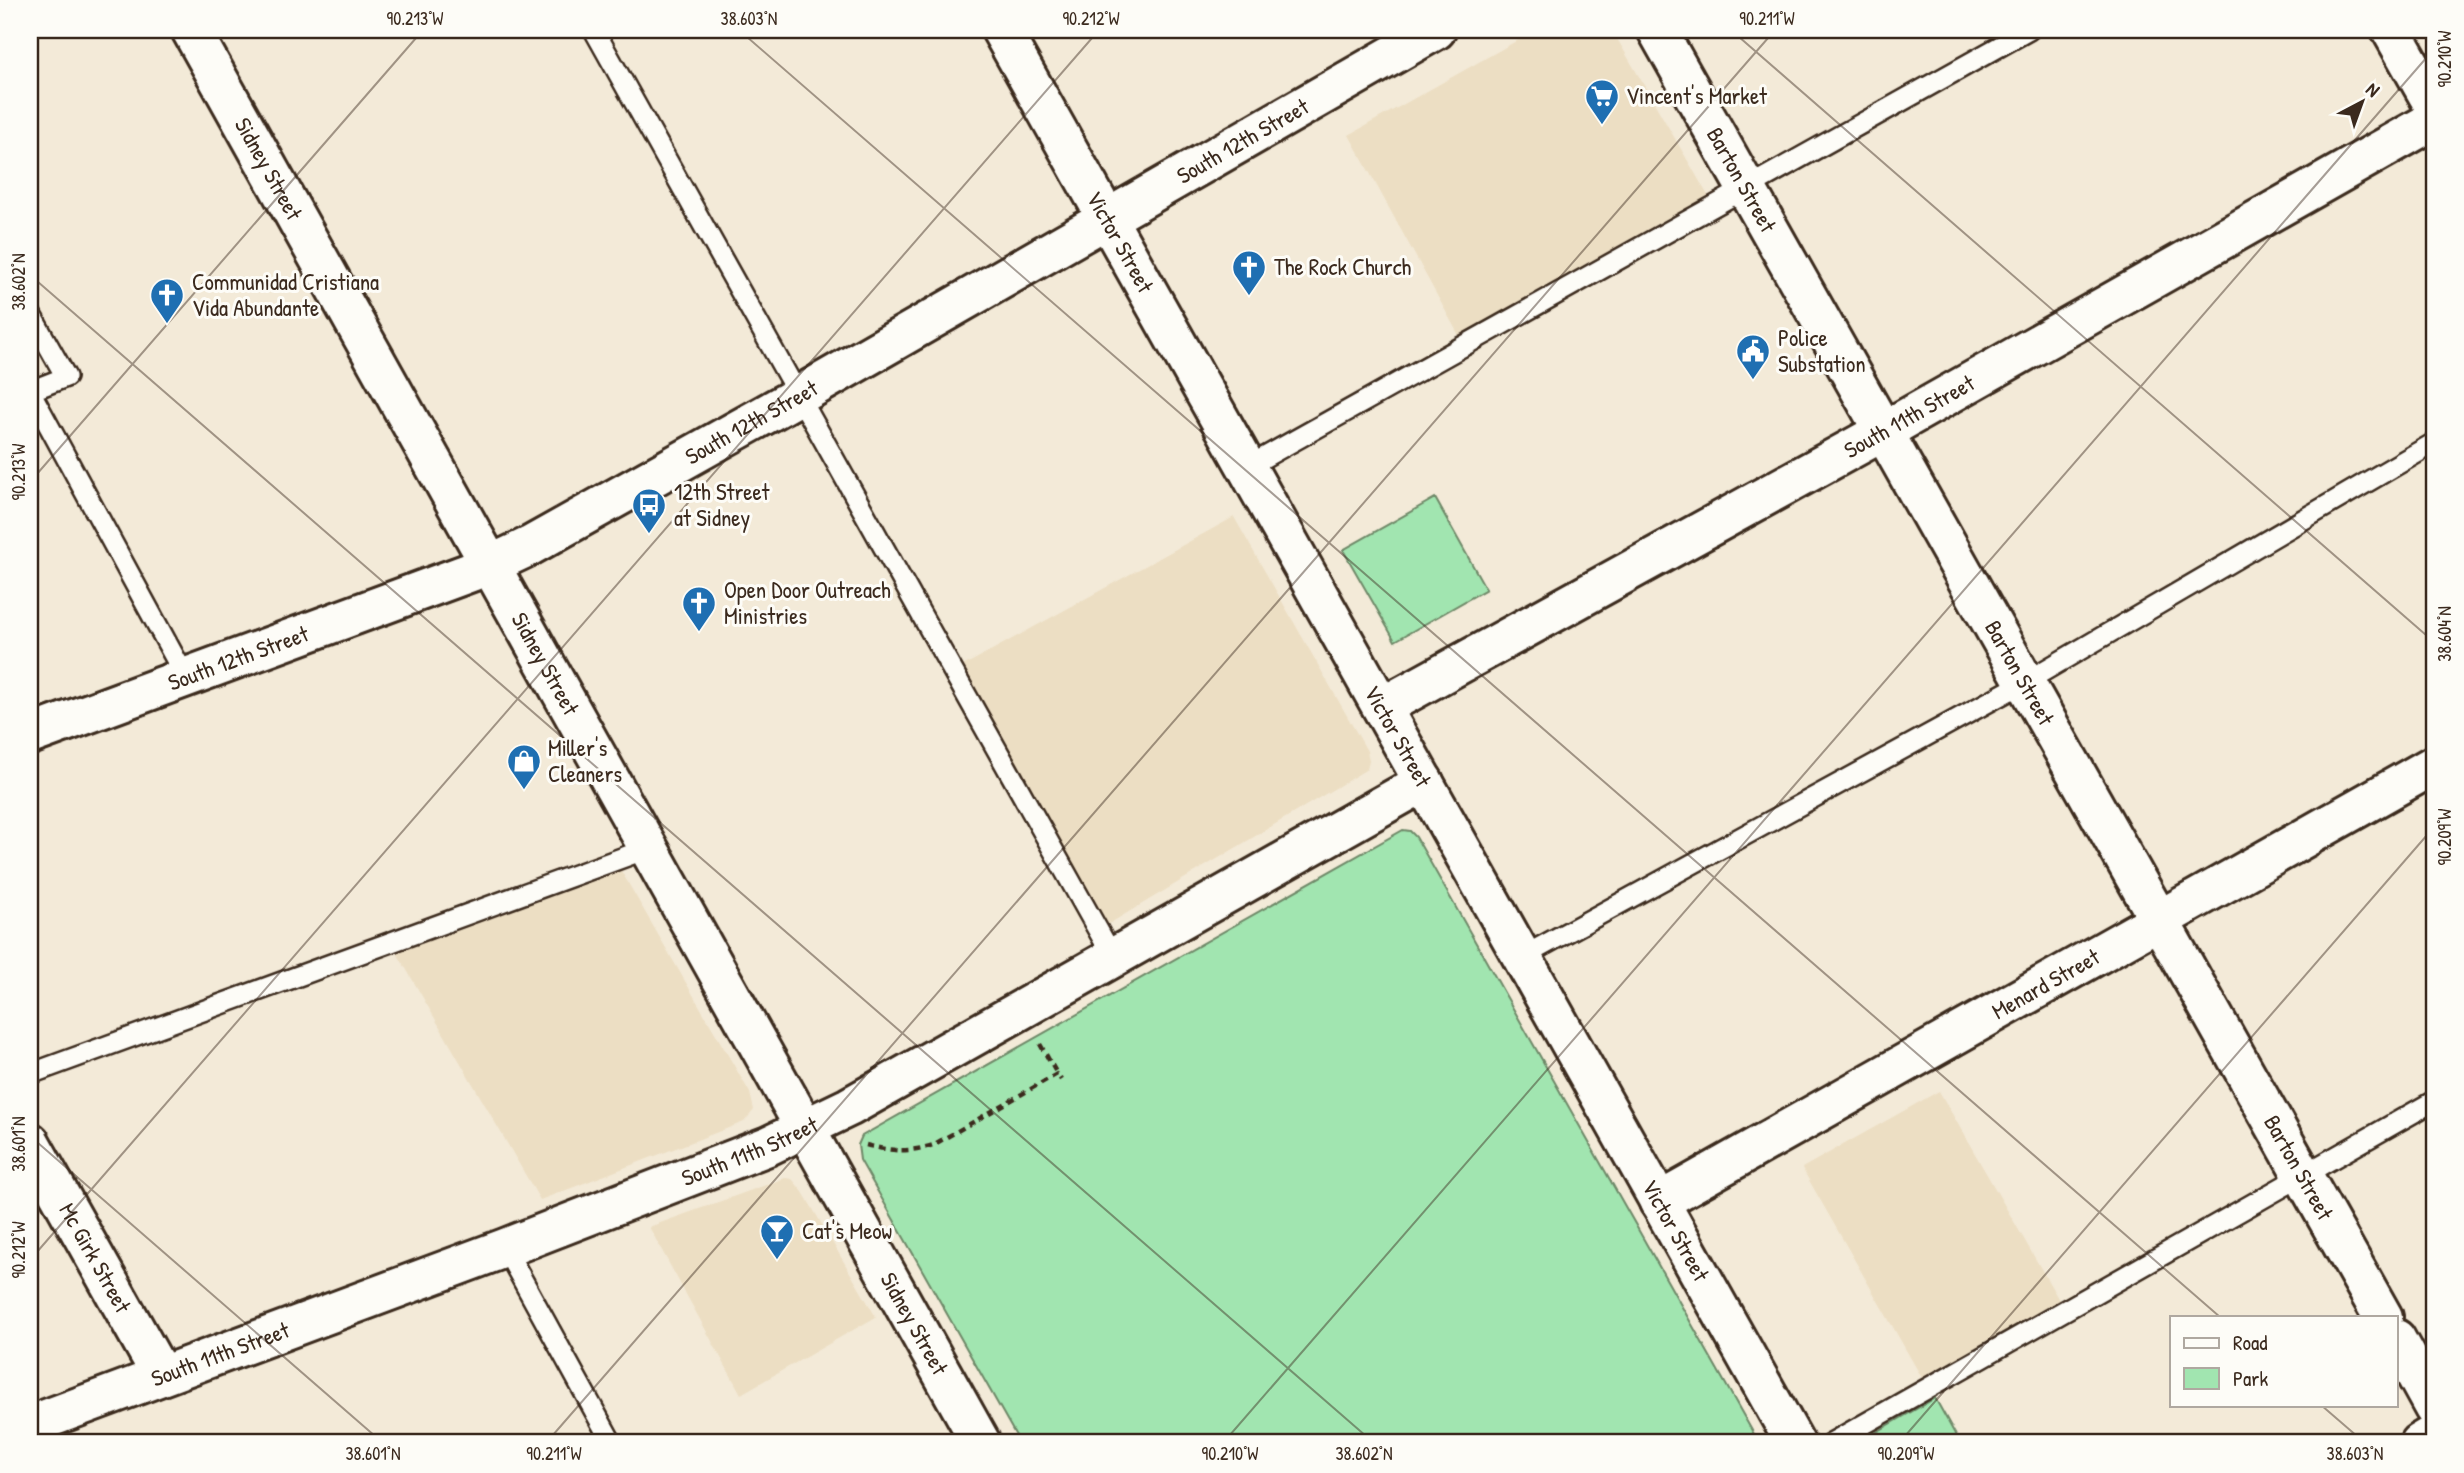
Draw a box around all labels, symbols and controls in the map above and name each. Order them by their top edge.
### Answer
text: 90.213°W [387,6,443,31]
text: 38.603°N [721,6,777,31]
text: 90.212°W [1062,6,1120,31]
text: 90.211°W [1739,6,1795,31]
text: 90.210°W [2432,31,2457,87]
north arrow [2328,66,2398,136]
text: N [2361,76,2385,102]
supermarket icon: Vincent's Market [1583,77,1621,126]
place label: Vincent's Market [1626,80,1768,111]
street label: South 12th Street [1171,90,1315,191]
street label: Sidney Street [228,112,311,226]
street label: Barton Street [1700,121,1784,239]
street label: Victor Street [1080,185,1162,299]
church icon: The Rock Church [1230,248,1268,297]
place label: The Rock Church [1274,251,1412,282]
text: 38.602°N [6,253,31,311]
place label: Communidad Cristiana Vida Abundante [192,266,379,323]
church icon: Communidad Cristiana Vida Abundante [148,276,186,325]
place label: Police Substation [1778,322,1866,379]
public building icon: Police Substation [1734,332,1772,381]
street label: South 11th Street [1838,366,1981,465]
street label: South 12th Street [679,372,824,471]
text: 90.213°W [6,444,31,500]
place label: 12th Street at Sidney [674,476,771,533]
bus stop icon: 12th Street at Sidney [630,486,668,535]
place label: Open Door Outreach Ministries [724,574,891,631]
church icon: Open Door Outreach Ministries [680,584,718,633]
text: 38.604°N [2432,606,2457,662]
street label: Sidney Street [505,607,587,721]
street label: Barton Street [1978,614,2063,732]
street label: South 12th Street [163,617,314,698]
street label: Victor Street [1357,680,1440,793]
place label: Miller's Cleaners [548,732,622,789]
shop icon: Miller's Cleaners [505,742,543,791]
text: 90.209°W [2432,809,2457,865]
street label: Menard Street [1986,940,2106,1026]
street label: South 11th Street [677,1108,824,1193]
street label: Barton Street [2257,1109,2342,1226]
text: 38.601°N [6,1116,31,1172]
street label: Victor Street [1635,1174,1717,1288]
street label: Mc Girk Street [52,1197,139,1319]
bar icon: Cat's Meow [758,1212,796,1261]
place label: Cat's Meow [802,1215,892,1246]
text: 90.212°W [6,1221,31,1279]
street label: Sidney Street [874,1266,956,1381]
street label: South 11th Street [147,1313,294,1394]
legend [2170,1316,2398,1406]
text: Road [2233,1328,2267,1357]
text: Park [2233,1364,2268,1393]
text: 38.601°N [345,1441,401,1466]
text: 90.211°W [526,1441,582,1466]
text: 90.210°W [1202,1441,1258,1466]
text: 38.602°N [1335,1441,1393,1466]
text: 90.209°W [1878,1441,1934,1466]
text: 38.603°N [2327,1441,2383,1466]

